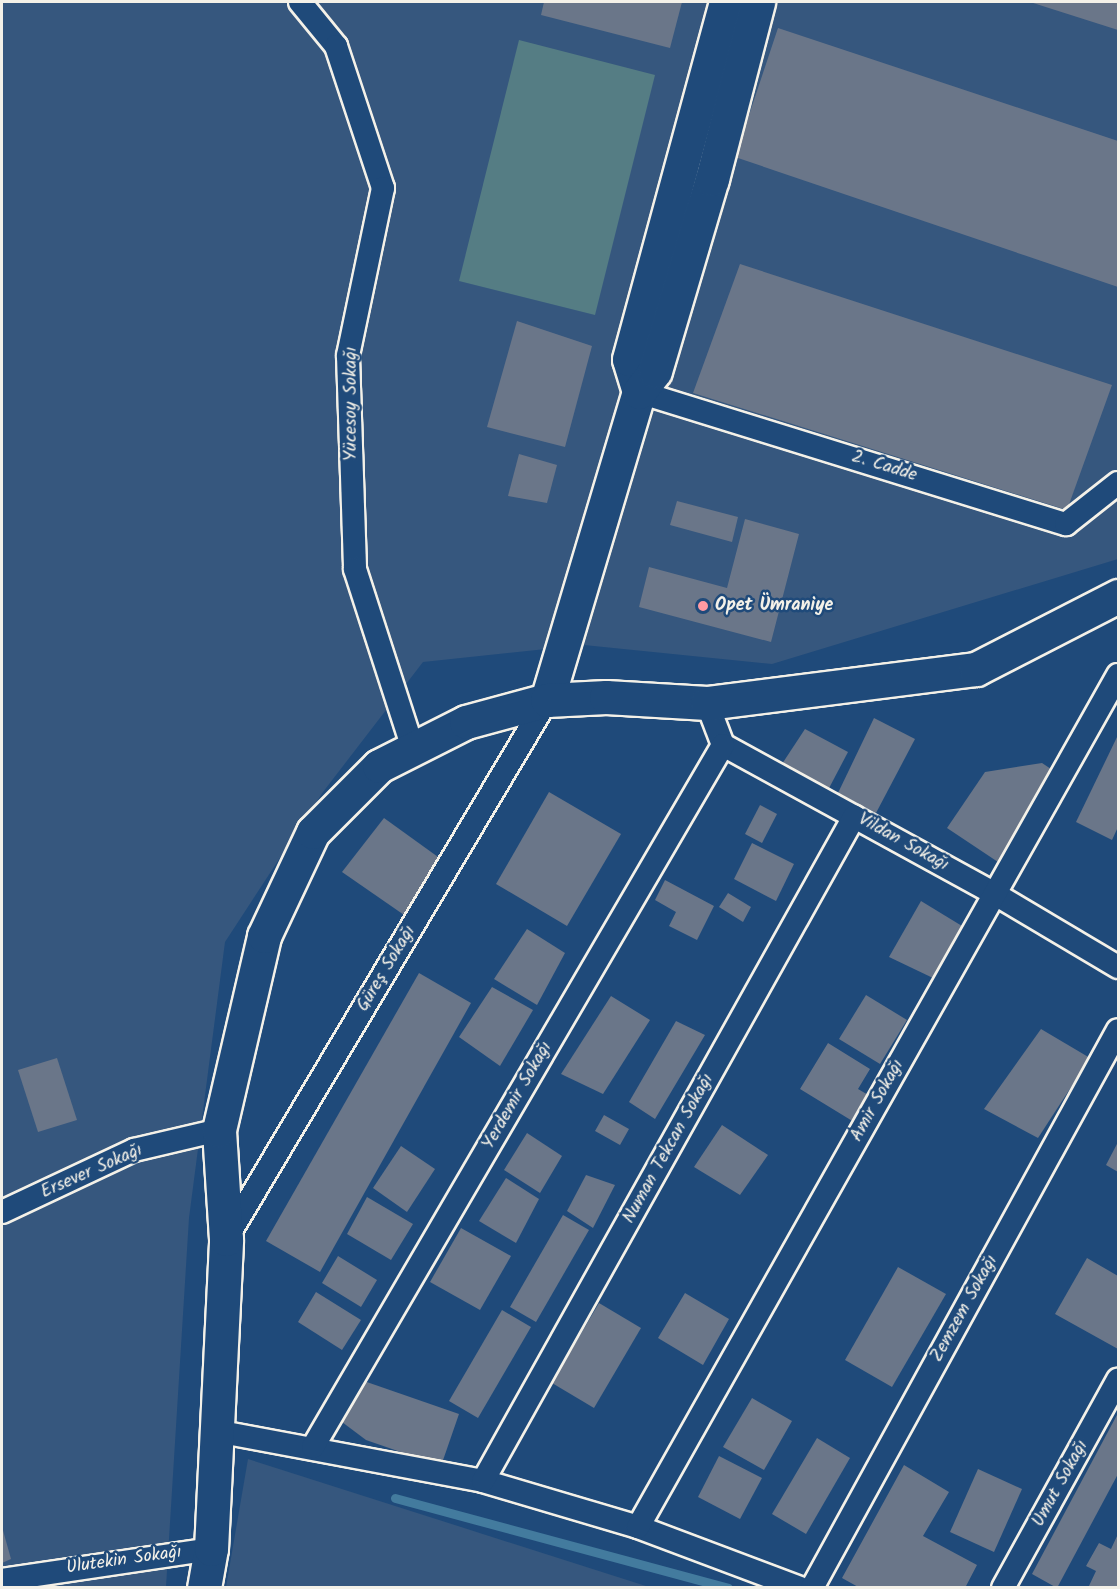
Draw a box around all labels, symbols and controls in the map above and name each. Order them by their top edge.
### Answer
street label: Yücesoy Sokağı [341,347,363,461]
street label: 2. Cadde [849,447,919,487]
place label: Opet Ümraniye [715,595,833,617]
marker: Opet Ümraniye [696,599,710,613]
street label: Vildan Sokağı [854,809,952,877]
street label: Güreş Sokağı [353,922,421,1016]
street label: Yerdemir Sokağı [478,1038,558,1154]
street label: Amir Sokağı [847,1056,909,1146]
street label: Numan Tekcan Sokağı [619,1070,719,1228]
street label: Ersever Sokağı [38,1140,146,1204]
street label: Zemzem Sokağı [927,1252,1003,1366]
street label: Umut Sokağı [1028,1437,1094,1531]
street label: Ulutekin Sokağı [65,1542,183,1580]

